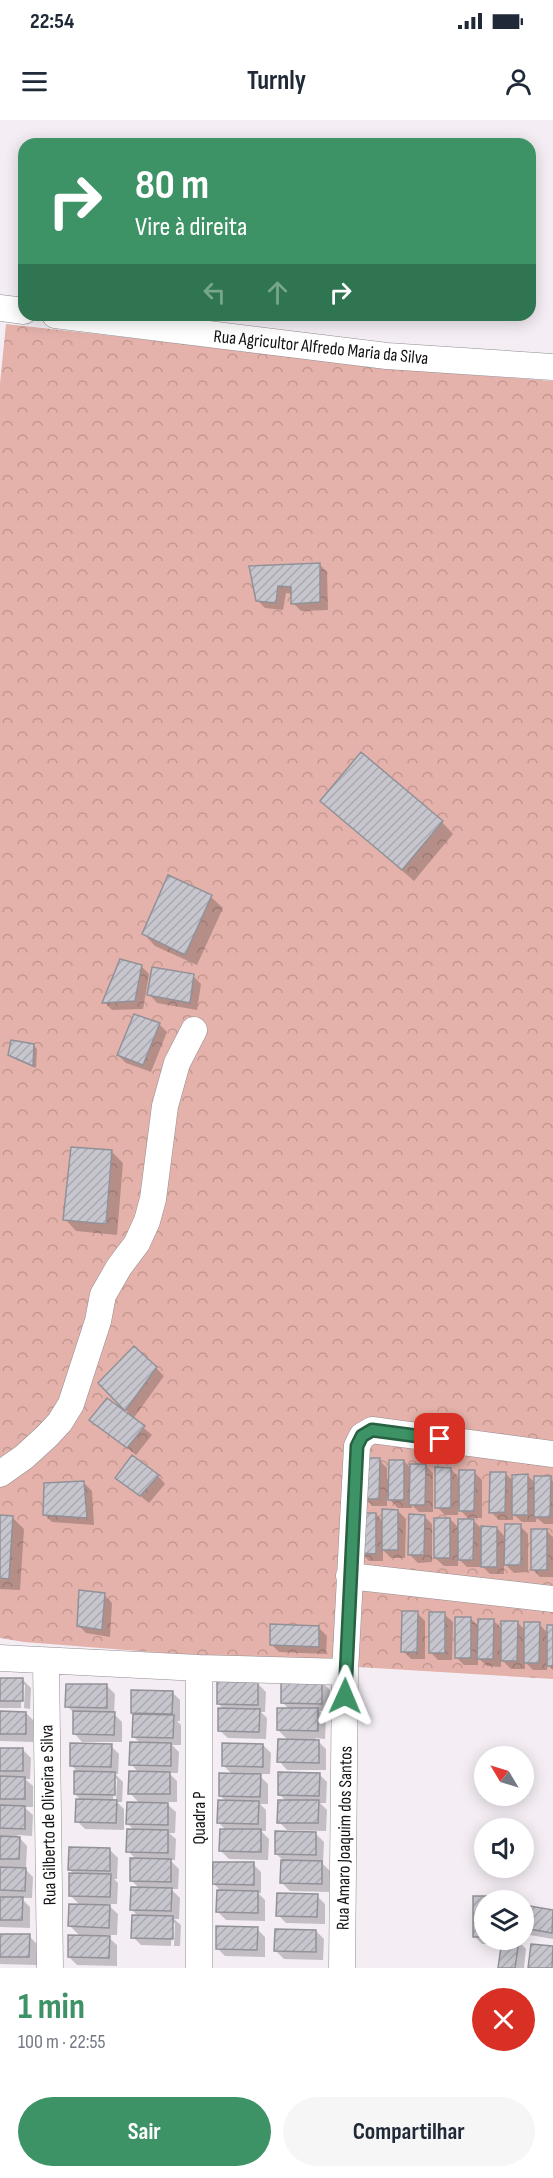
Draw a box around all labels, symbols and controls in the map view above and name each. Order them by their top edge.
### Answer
text: 22:54 [30,8,74,35]
icon: menu [18,65,51,98]
text: Turnly [247,65,306,97]
icon: person [502,65,535,98]
text: 80 m [135,160,209,211]
icon: right [36,162,114,240]
text: Vire à direita [135,211,247,243]
icon: left [198,276,231,309]
icon: ahead [261,276,294,309]
icon: right [324,276,357,309]
street label: Rua Agricultor Alfredo Maria da Silva [212,326,429,369]
pin [414,1413,465,1464]
icon: arrive [423,1422,456,1455]
position arrow [313,1664,377,1728]
street label: Rua Gilberto de Oliveira e Silva [36,1724,61,1906]
street label: Rua Amaro Joaquim dos Santos [332,1746,357,1930]
north arrow [474,1746,534,1806]
map controls [474,1746,534,1950]
street label: Quadra P [189,1791,210,1845]
button: sound [474,1818,534,1878]
button: layers [474,1890,534,1950]
text: 1 min [18,1986,85,2029]
button: close [472,1988,535,2051]
text: 100 m · 22:55 [18,2030,106,2054]
button: Sair [18,2097,271,2166]
button: Compartilhar [283,2097,535,2166]

